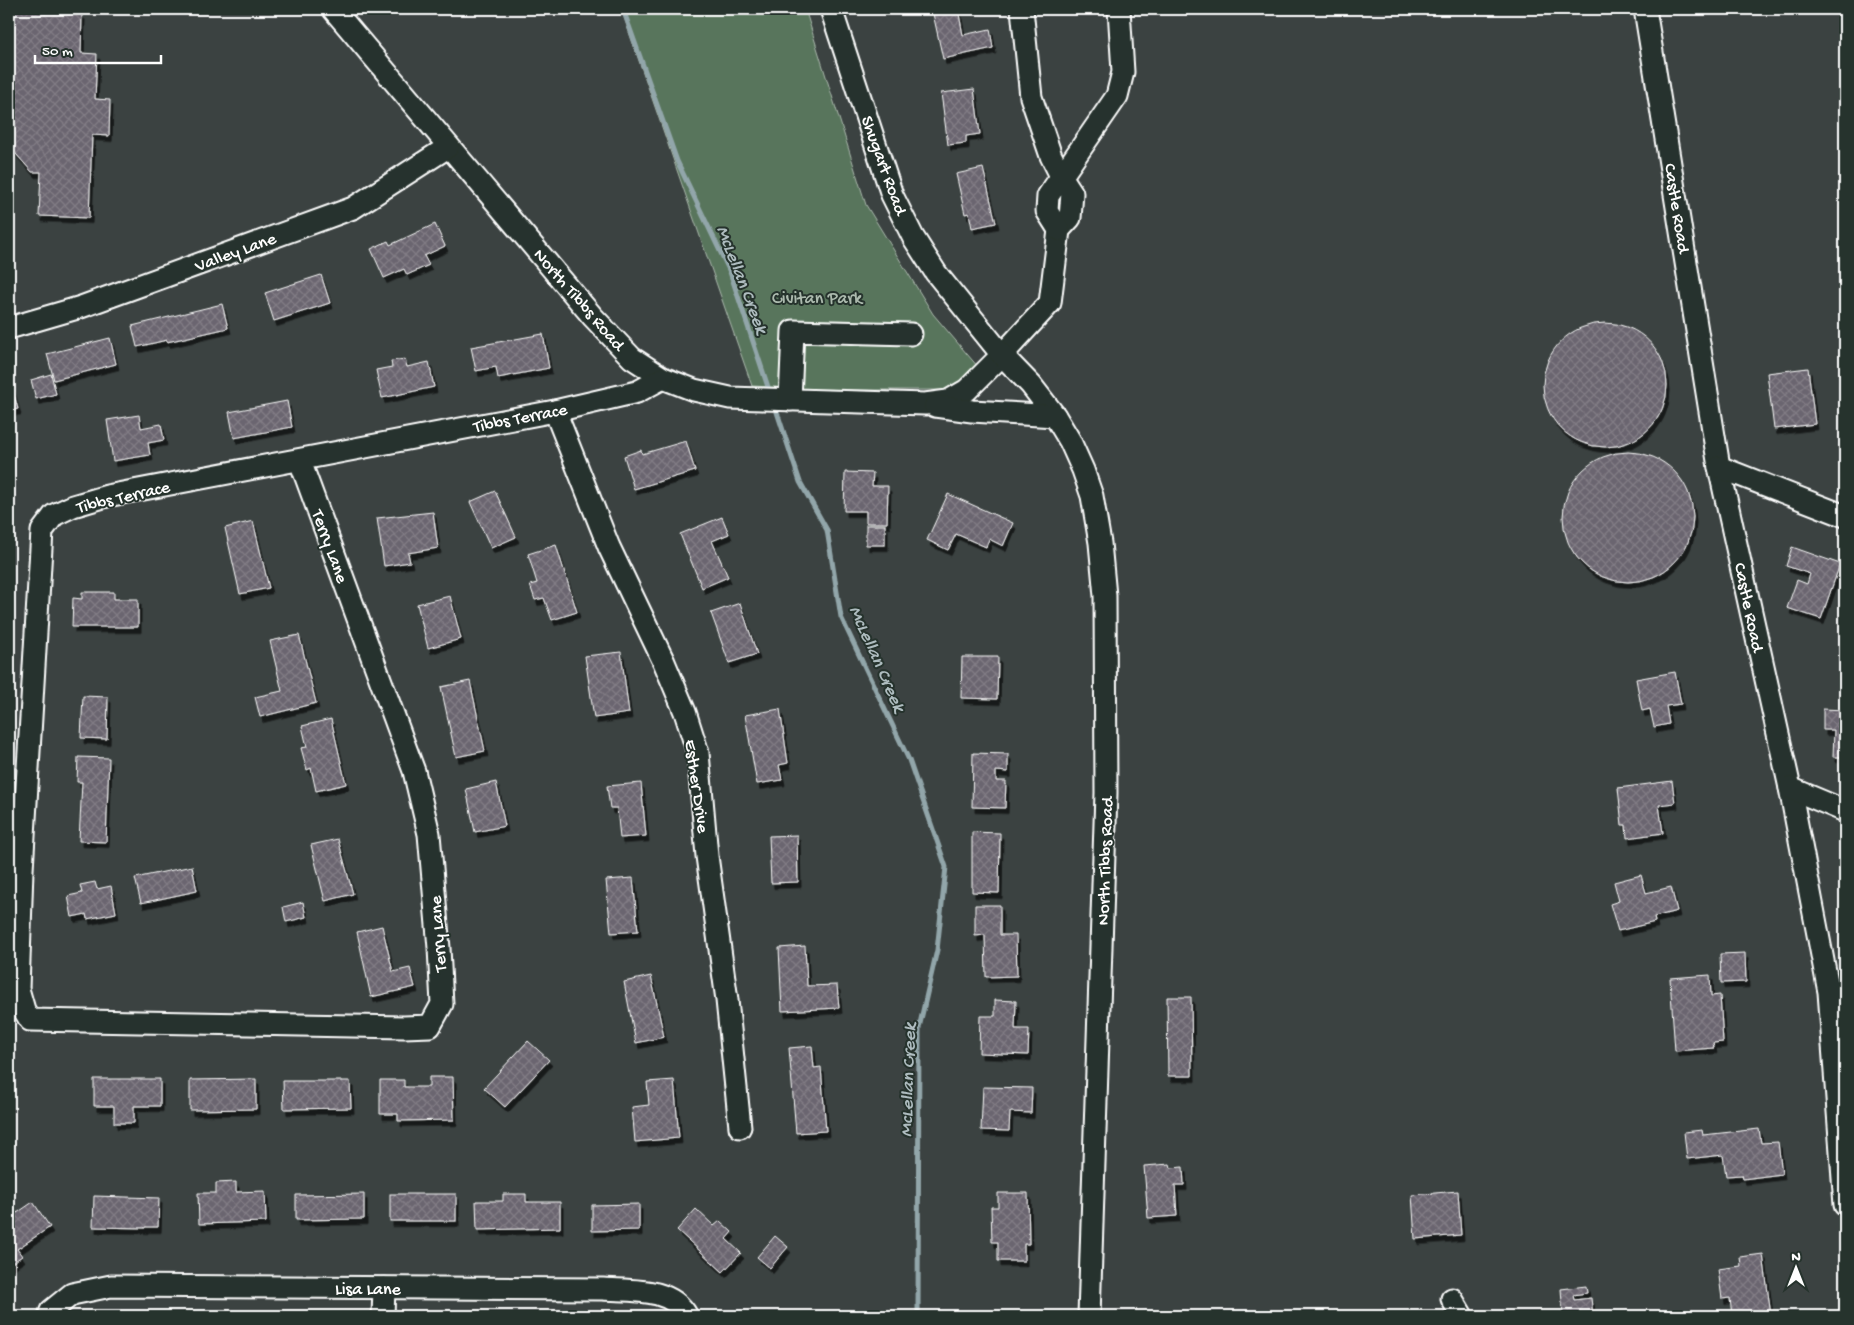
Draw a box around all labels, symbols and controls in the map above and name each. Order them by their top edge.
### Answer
scale bar [35,32,161,64]
text: 50 m [42,43,73,61]
street label: Shugart Road [855,113,911,220]
street label: Castle Road [1658,162,1693,256]
water label: McLellan Creek [710,223,772,339]
street label: Valley Lane [191,229,280,278]
street label: North Tibbs Road [528,245,629,357]
park label: Civitan Park [772,289,864,310]
street label: Tibbs Terrace [471,400,570,439]
street label: Tibbs Terrace [74,477,173,520]
street label: Terry Lane [305,506,352,587]
street label: Castle Road [1728,561,1768,655]
water label: McLellan Creek [842,603,910,718]
street label: Esther Drive [679,738,713,835]
street label: North Tibbs Road [1094,795,1119,926]
street label: Terry Lane [426,894,453,974]
water label: McLellan Creek [896,1021,923,1137]
north arrow [1772,1242,1822,1292]
text: N [1791,1249,1801,1266]
street label: Lisa Lane [335,1280,402,1301]

